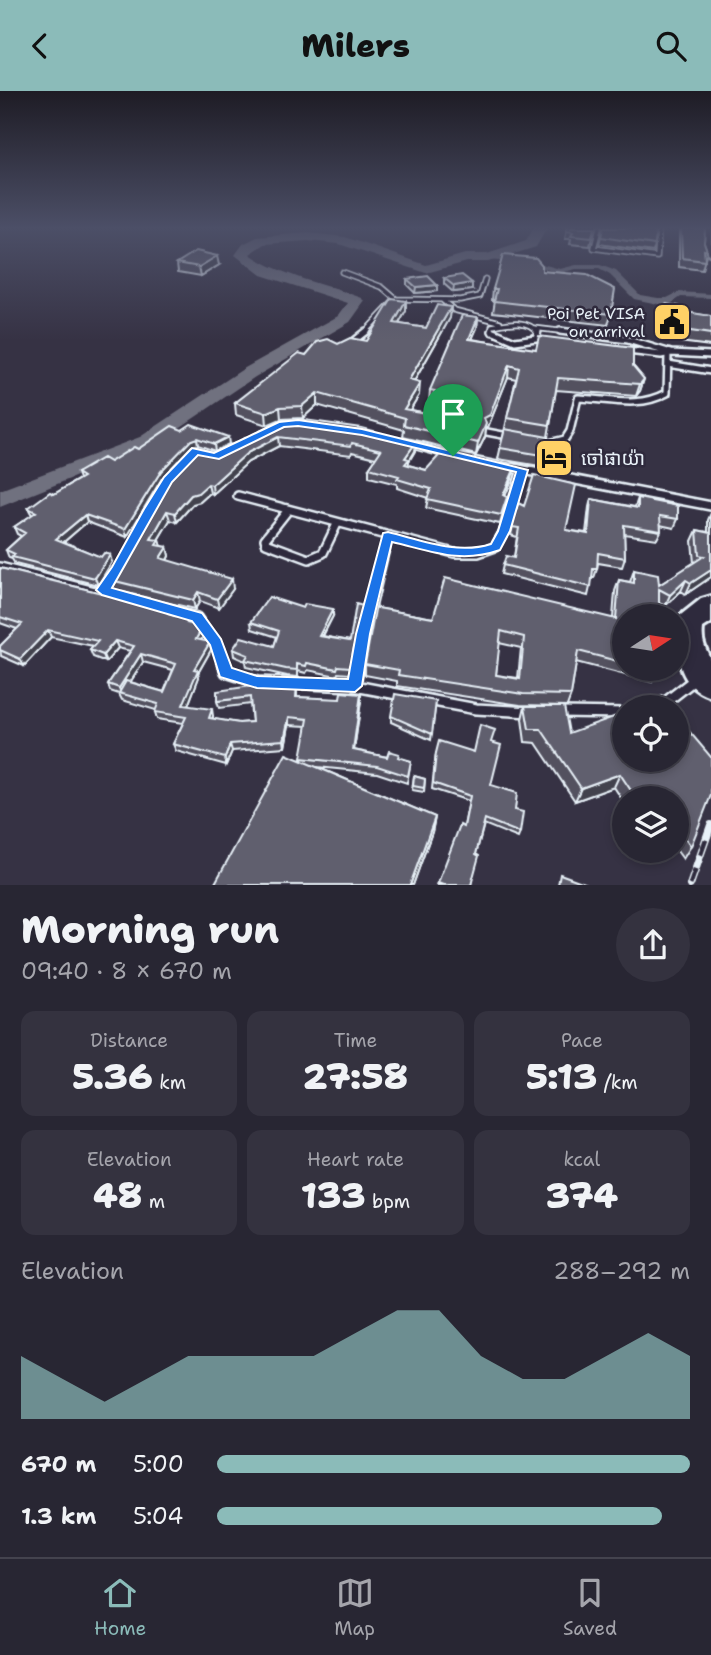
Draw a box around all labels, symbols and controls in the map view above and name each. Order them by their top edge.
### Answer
text: Milers [301,24,410,67]
icon: back [21,27,59,65]
icon: search [652,27,690,65]
public building icon: Poi Pet VISA on arrival [651,301,693,343]
place label: Poi Pet VISA on arrival [547,303,645,342]
pin [423,384,483,456]
icon: arrive [434,395,472,433]
hotel icon: ចៅផាយ៉ា [533,437,575,479]
place label: ចៅផាយ៉ា [581,446,645,471]
north arrow [612,604,690,681]
map controls [612,604,689,863]
button: locate [612,695,689,772]
button: layers [612,786,689,863]
text: Morning run [21,904,279,955]
button: share [616,908,690,982]
text: 09:40 · 8 × 670 m [21,956,232,986]
text: Distance [90,1028,168,1053]
text: Time [334,1028,377,1053]
text: Pace [561,1028,603,1053]
text: 5.36 [72,1053,153,1100]
text: 27:58 [303,1053,408,1100]
text: 5:13 [526,1053,597,1100]
text: km [153,1070,186,1095]
text: /km [597,1070,638,1095]
text: Elevation [87,1147,172,1172]
text: Heart rate [307,1147,404,1172]
text: kcal [563,1147,600,1172]
text: 48 [93,1172,142,1219]
text: 133 [301,1172,365,1219]
text: 374 [546,1172,618,1219]
text: m [142,1189,165,1214]
text: bpm [365,1189,410,1214]
text: Elevation [21,1256,124,1286]
text: 288–292 m [553,1256,690,1286]
text: 670 m [21,1449,97,1479]
text: 5:00 [133,1449,184,1479]
text: 1.3 km [21,1501,96,1531]
text: 5:04 [133,1501,183,1531]
tab: Home [94,1574,146,1641]
tab: Map [334,1574,375,1641]
tab: Saved [563,1574,617,1641]

